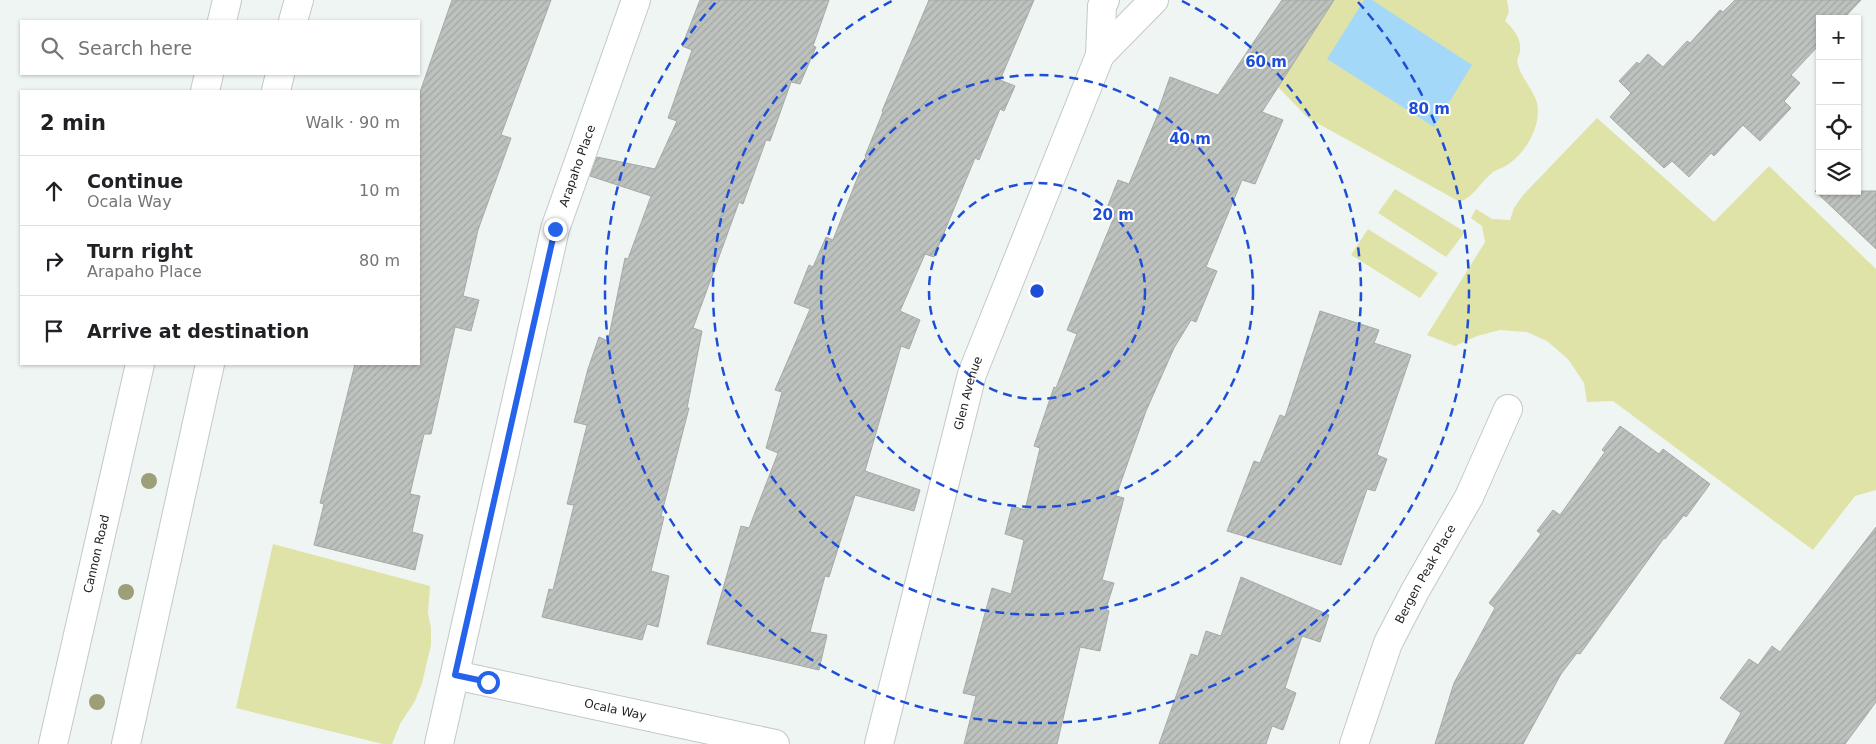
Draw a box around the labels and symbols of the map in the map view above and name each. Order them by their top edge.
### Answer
text: 60 m [1245,53,1287,71]
text: 80 m [1408,100,1450,118]
street label: Arapaho Place [556,123,598,209]
text: 40 m [1169,130,1211,148]
text: 20 m [1092,206,1134,224]
route end [544,218,567,241]
centre of rings [1028,282,1046,300]
street label: Glen Avenue [951,354,985,432]
street label: Cannon Road [81,513,112,594]
street label: Bergen Peak Place [1392,522,1459,626]
route start [477,671,500,694]
street label: Ocala Way [583,696,648,723]

